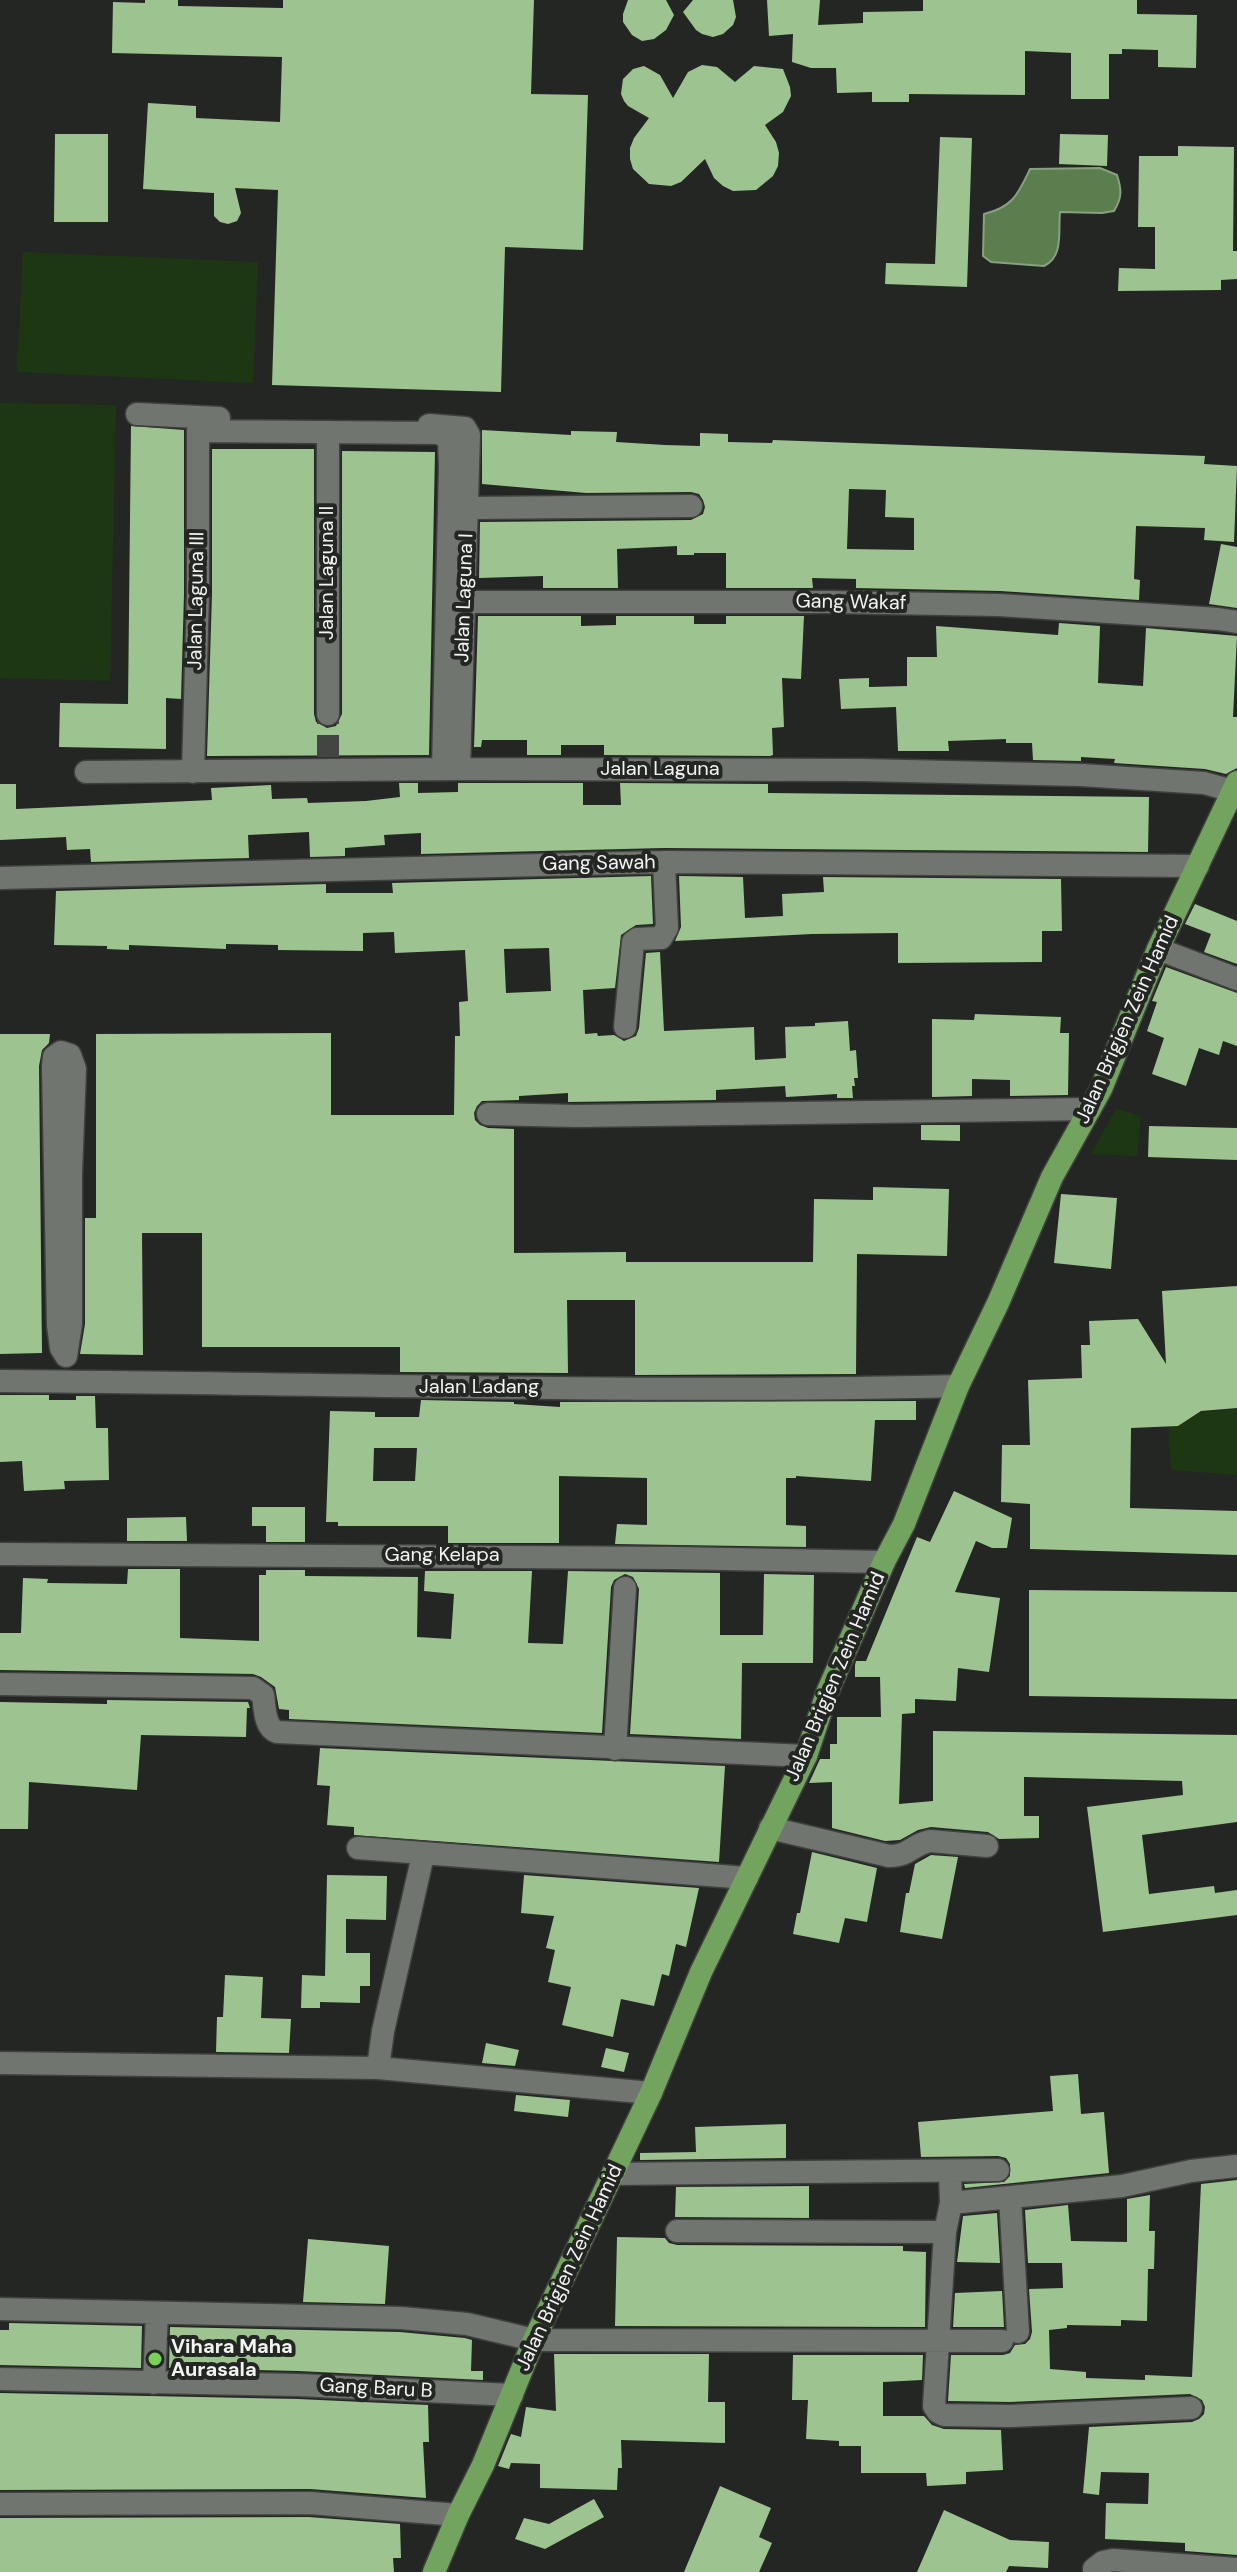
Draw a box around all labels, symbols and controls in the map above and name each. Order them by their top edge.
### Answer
street label: Jalan Laguna II [316,506,340,640]
street label: Jalan Laguna III [184,531,210,671]
street label: Jalan Laguna I [451,533,479,663]
street label: Gang Wakaf [795,590,907,616]
street label: Jalan Laguna [600,758,720,782]
street label: Gang Sawah [542,851,656,877]
street label: Jalan Brigjen Zein Hamid [1071,912,1185,1128]
street label: Jalan Ladang [419,1376,539,1400]
street label: Gang Kelapa [384,1544,500,1568]
street label: Jalan Brigjen Zein Hamid [781,1569,891,1785]
street label: Jalan Brigjen Zein Hamid [512,2161,628,2375]
place label: Vihara Maha Aurasala [171,2336,293,2383]
marker: Vihara Maha Aurasala [146,2350,164,2368]
street label: Gang Baru B [319,2374,433,2404]

